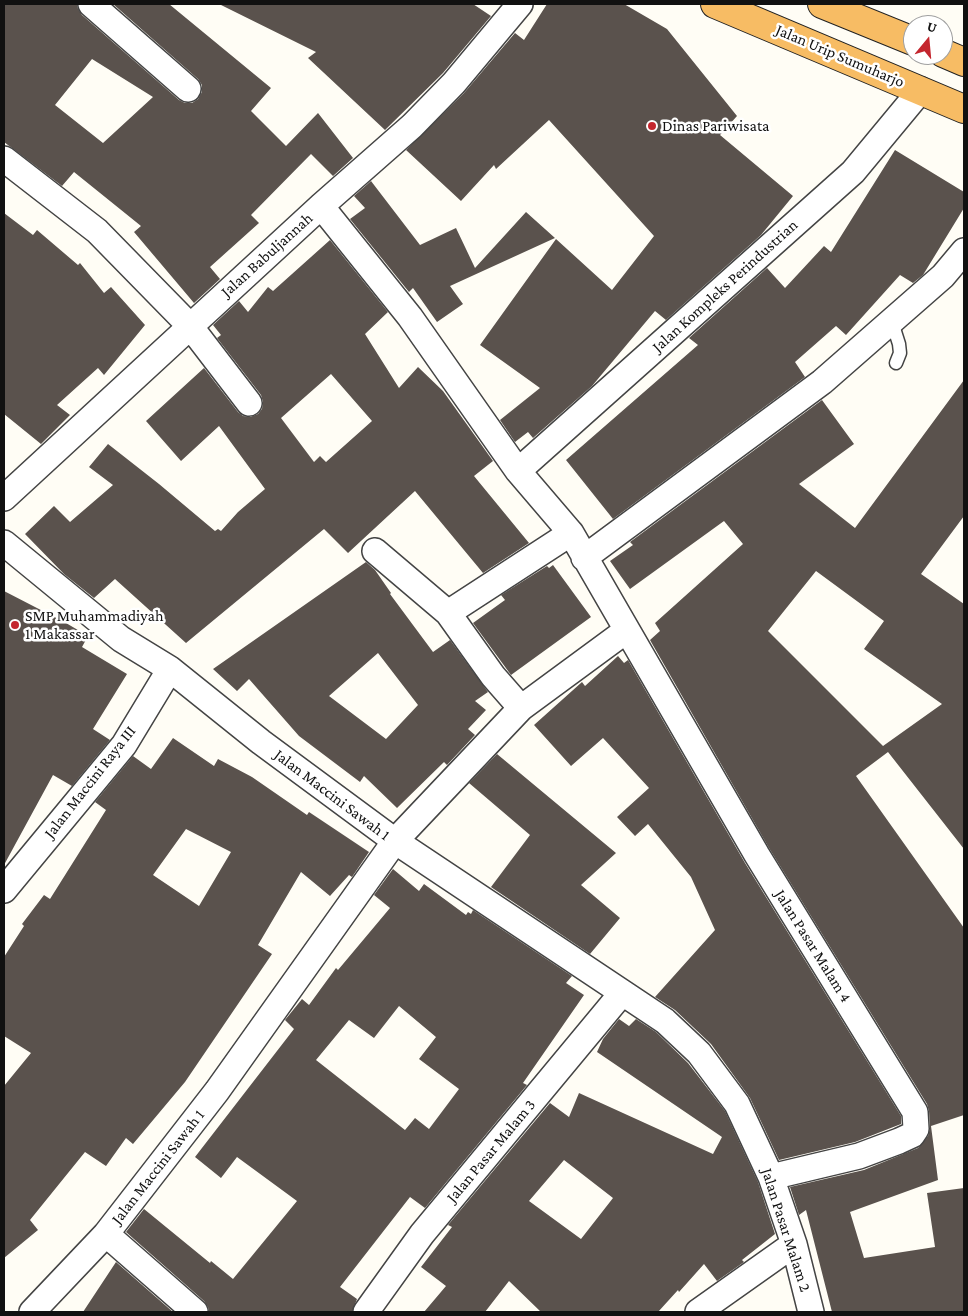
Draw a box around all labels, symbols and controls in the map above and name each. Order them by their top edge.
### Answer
north arrow [903,15,953,65]
text: U [925,18,939,36]
street label: Jalan Urip Sumuharjo [773,20,907,92]
place label: Dinas Pariwisata [662,116,770,136]
marker: Dinas Pariwisata [646,120,658,132]
street label: Jalan Babuljannah [217,209,317,301]
street label: Jalan Kompleks Perindustrian [648,216,802,356]
place label: SMP Muhammadiyah 1 Makassar [25,606,164,644]
marker: SMP Muhammadiyah 1 Makassar [9,619,21,631]
street label: Jalan Maccini Raya III [40,722,140,842]
street label: Jalan Maccini Sawah 1 [270,745,394,845]
street label: Jalan Pasar Malam 4 [771,886,855,1006]
street label: Jalan Pasar Malam 3 [442,1096,540,1206]
street label: Jalan Maccini Sawah 1 [107,1106,209,1228]
street label: Jalan Pasar Malam 2 [757,1166,815,1294]

